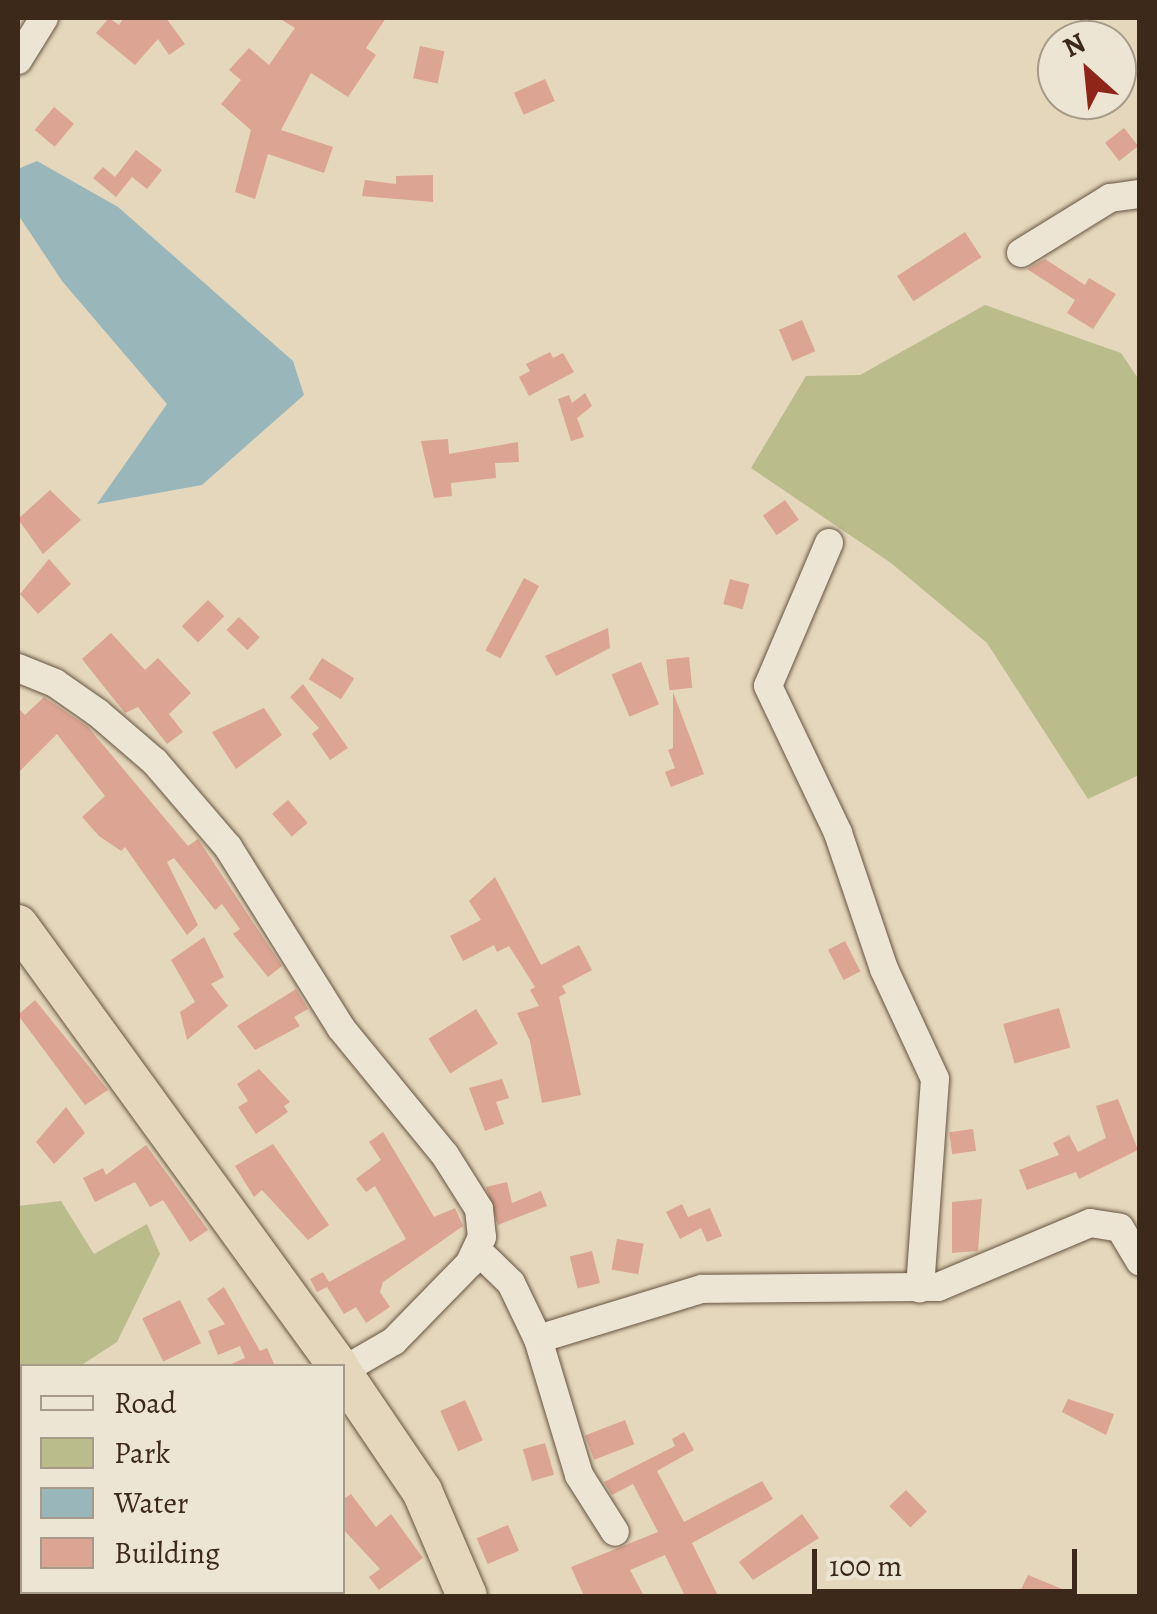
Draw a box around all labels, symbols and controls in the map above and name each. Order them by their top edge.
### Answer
north arrow [1037,20,1137,120]
text: N [1057,23,1092,67]
legend [20,1364,345,1594]
text: Road [114,1383,176,1423]
text: Park [114,1433,170,1473]
text: Water [114,1483,188,1523]
scale bar [817,1529,1082,1591]
text: Building [114,1533,220,1573]
text: 100 m [829,1546,902,1586]

